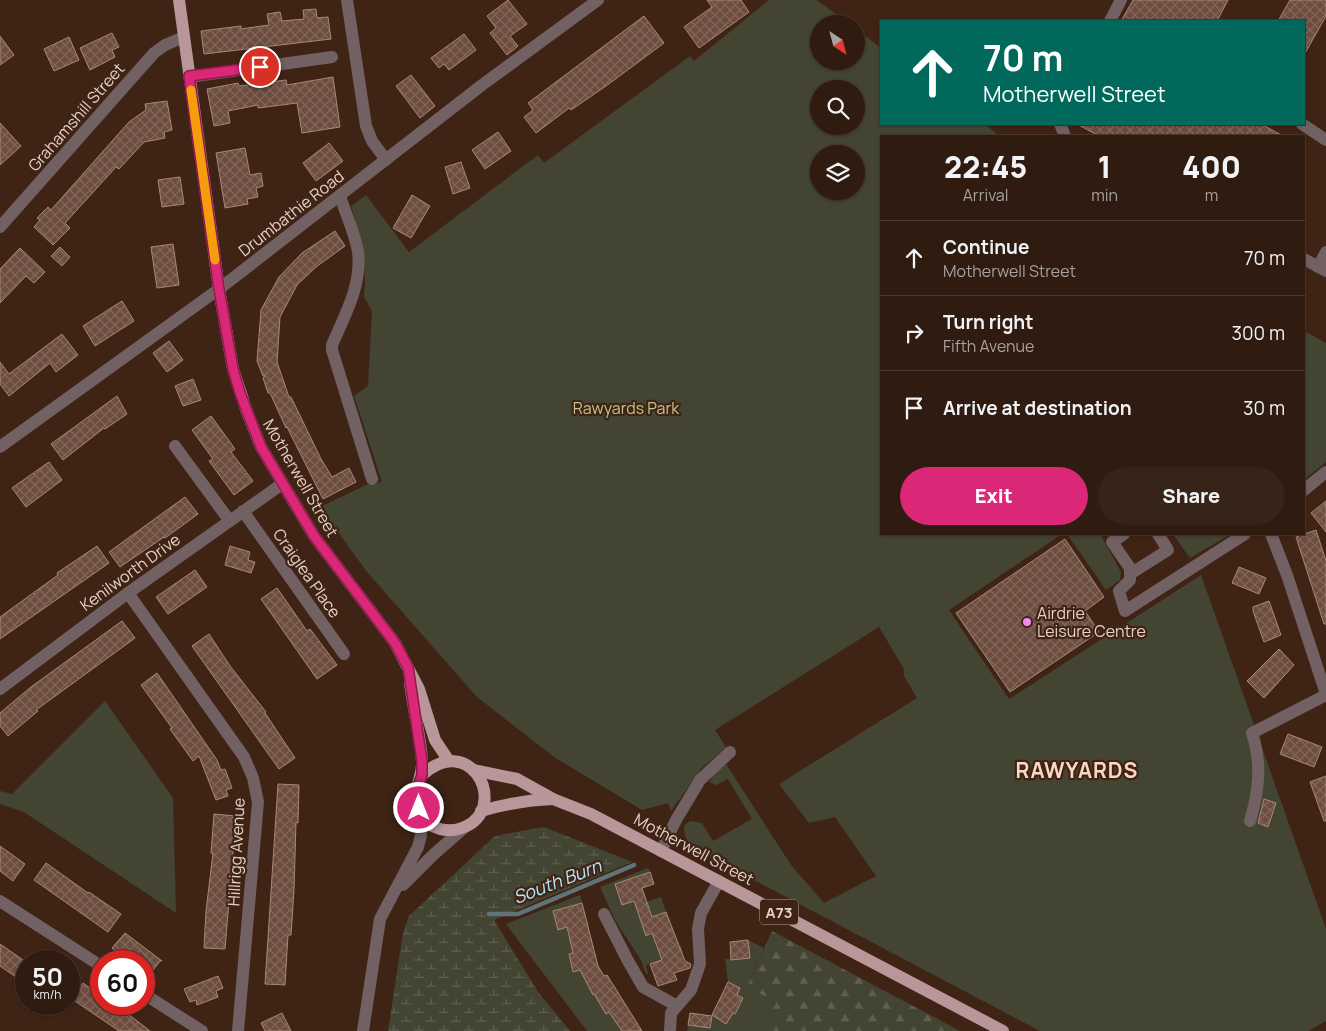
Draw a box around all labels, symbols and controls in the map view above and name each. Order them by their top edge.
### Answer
north arrow [810,15,865,70]
map controls [810,15,865,200]
text: 70 m [983,34,1063,82]
icon: ahead [900,40,965,105]
pin [239,46,281,88]
icon: arrive [246,53,274,81]
street label: Grahamshill Street [23,58,129,176]
text: Motherwell Street [983,79,1166,109]
button: search [810,80,865,135]
button: layers [810,145,865,200]
text: 22:45 [944,146,1027,187]
text: 1 [1098,146,1111,187]
text: 400 [1182,146,1241,187]
street label: Drumbathie Road [234,165,348,261]
text: Arrival [963,184,1008,206]
text: min [1091,184,1118,206]
text: m [1205,184,1218,206]
text: Continue [943,234,1029,260]
icon: ahead [900,244,928,272]
text: 70 m [1244,245,1285,271]
text: Motherwell Street [943,260,1076,282]
text: Turn right [943,309,1033,335]
icon: right [900,319,928,347]
text: 300 m [1231,320,1285,346]
text: Fifth Avenue [943,335,1034,357]
icon: arrive [900,394,928,422]
text: Arrive at destination [943,395,1132,421]
text: 30 m [1243,395,1285,421]
park label: Rawyards Park [573,397,680,419]
street label: Motherwell Street [258,415,344,541]
button: Exit [900,467,1088,525]
button: Share [1098,467,1285,525]
street label: Craiglea Place [268,524,346,622]
street label: Kenilworth Drive [76,528,184,616]
place label: Airdrie Leisure Centre [1037,602,1146,642]
marker: Airdrie Leisure Centre [1021,616,1033,628]
district label: RAWYARDS [1016,756,1138,784]
position arrow [392,781,444,833]
street label: Hillrigg Avenue [222,797,250,907]
street label: Motherwell Street [630,808,758,890]
water label: South Burn [509,853,606,909]
road number: A73 [760,900,798,924]
speed limit sign: 60 [90,950,155,1015]
text: 50 [32,959,63,994]
text: km/h [34,986,61,1003]

